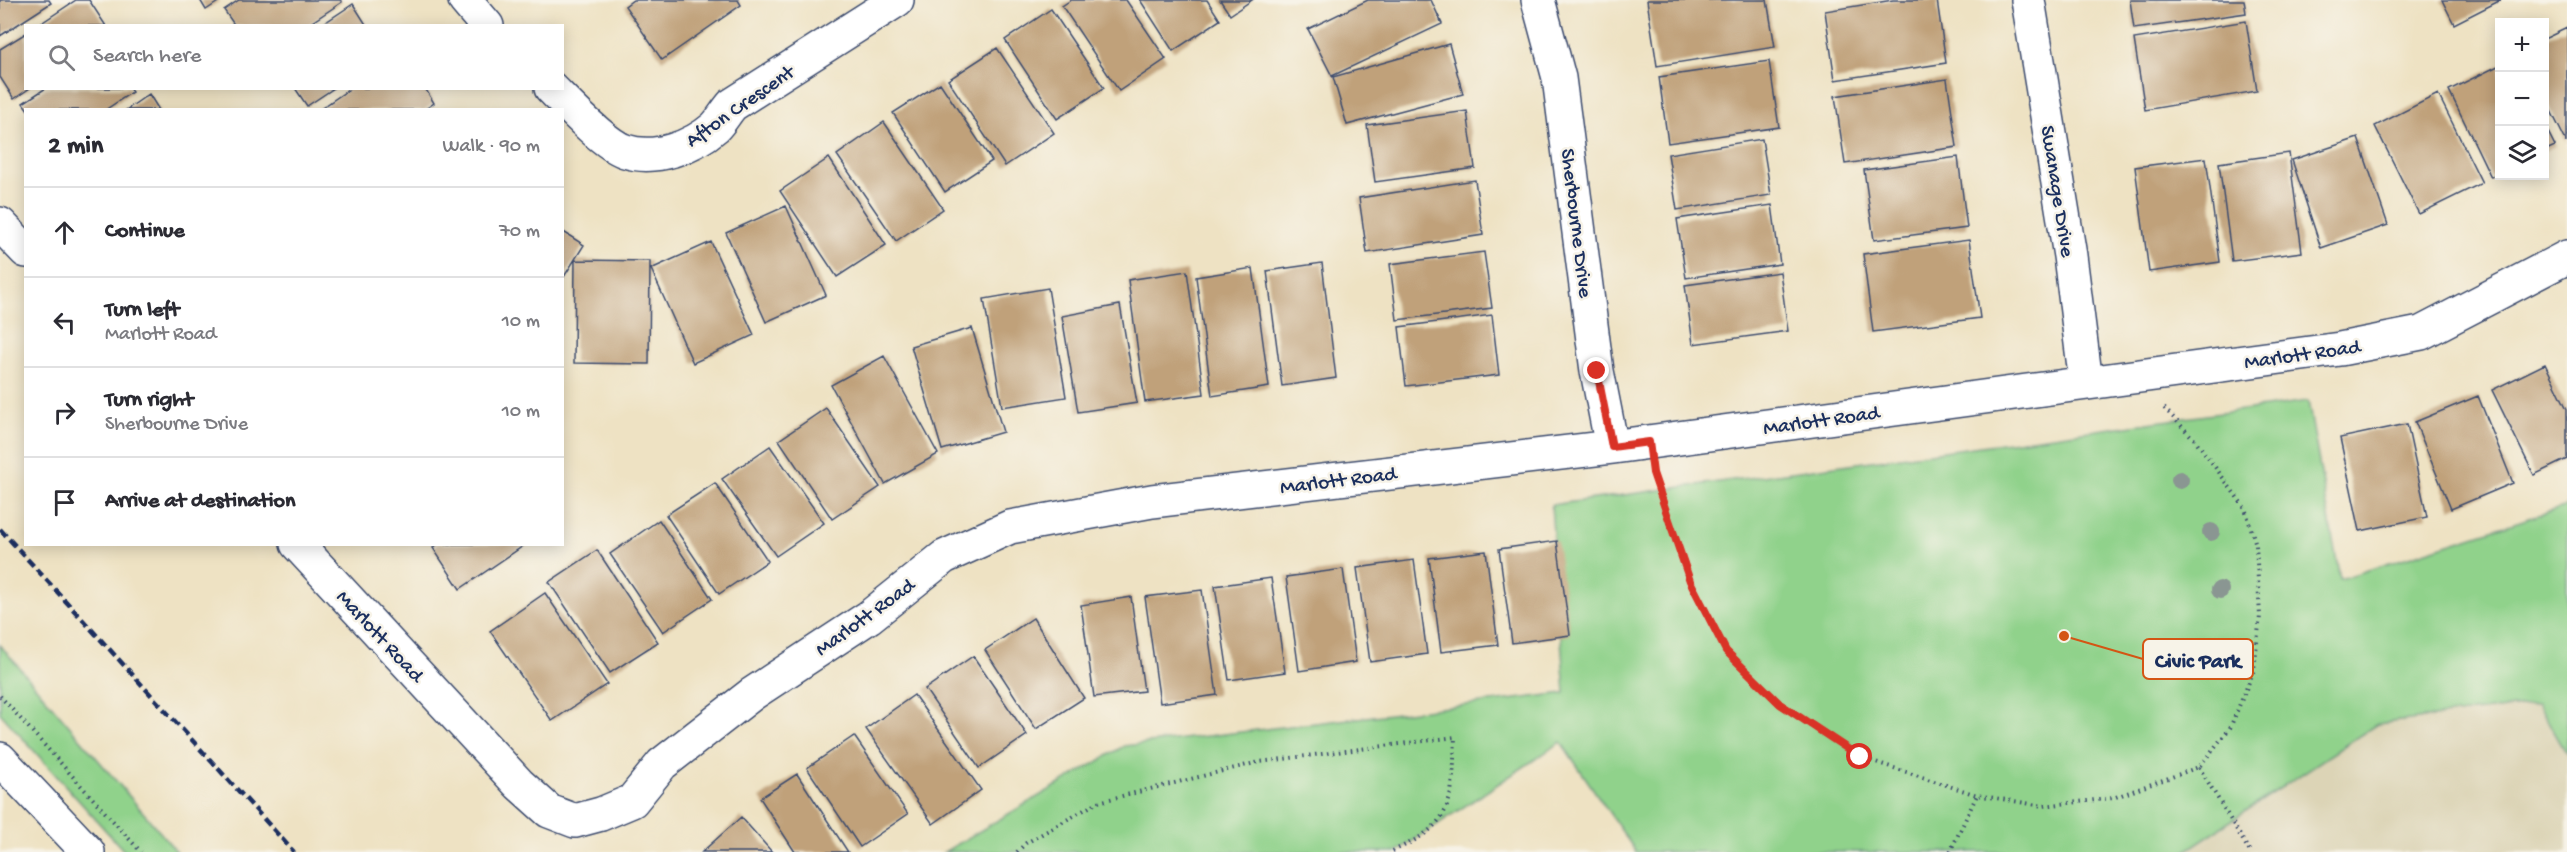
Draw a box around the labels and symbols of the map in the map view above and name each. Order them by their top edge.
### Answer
street label: Afton Crescent [682,60,802,155]
street label: Swanage Drive [2033,124,2078,260]
street label: Sherbourne Drive [1553,147,1596,301]
street label: Marlott Road [2243,336,2364,377]
route end [1583,357,1609,383]
street label: Marlott Road [1762,402,1883,443]
street label: Marlott Road [1279,463,1400,502]
street label: Marlott Road [811,573,922,663]
street label: Marlott Road [329,586,429,690]
callout: Civic Park [2143,639,2253,679]
text: Civic Park [2154,650,2243,676]
route start [1846,743,1872,769]

